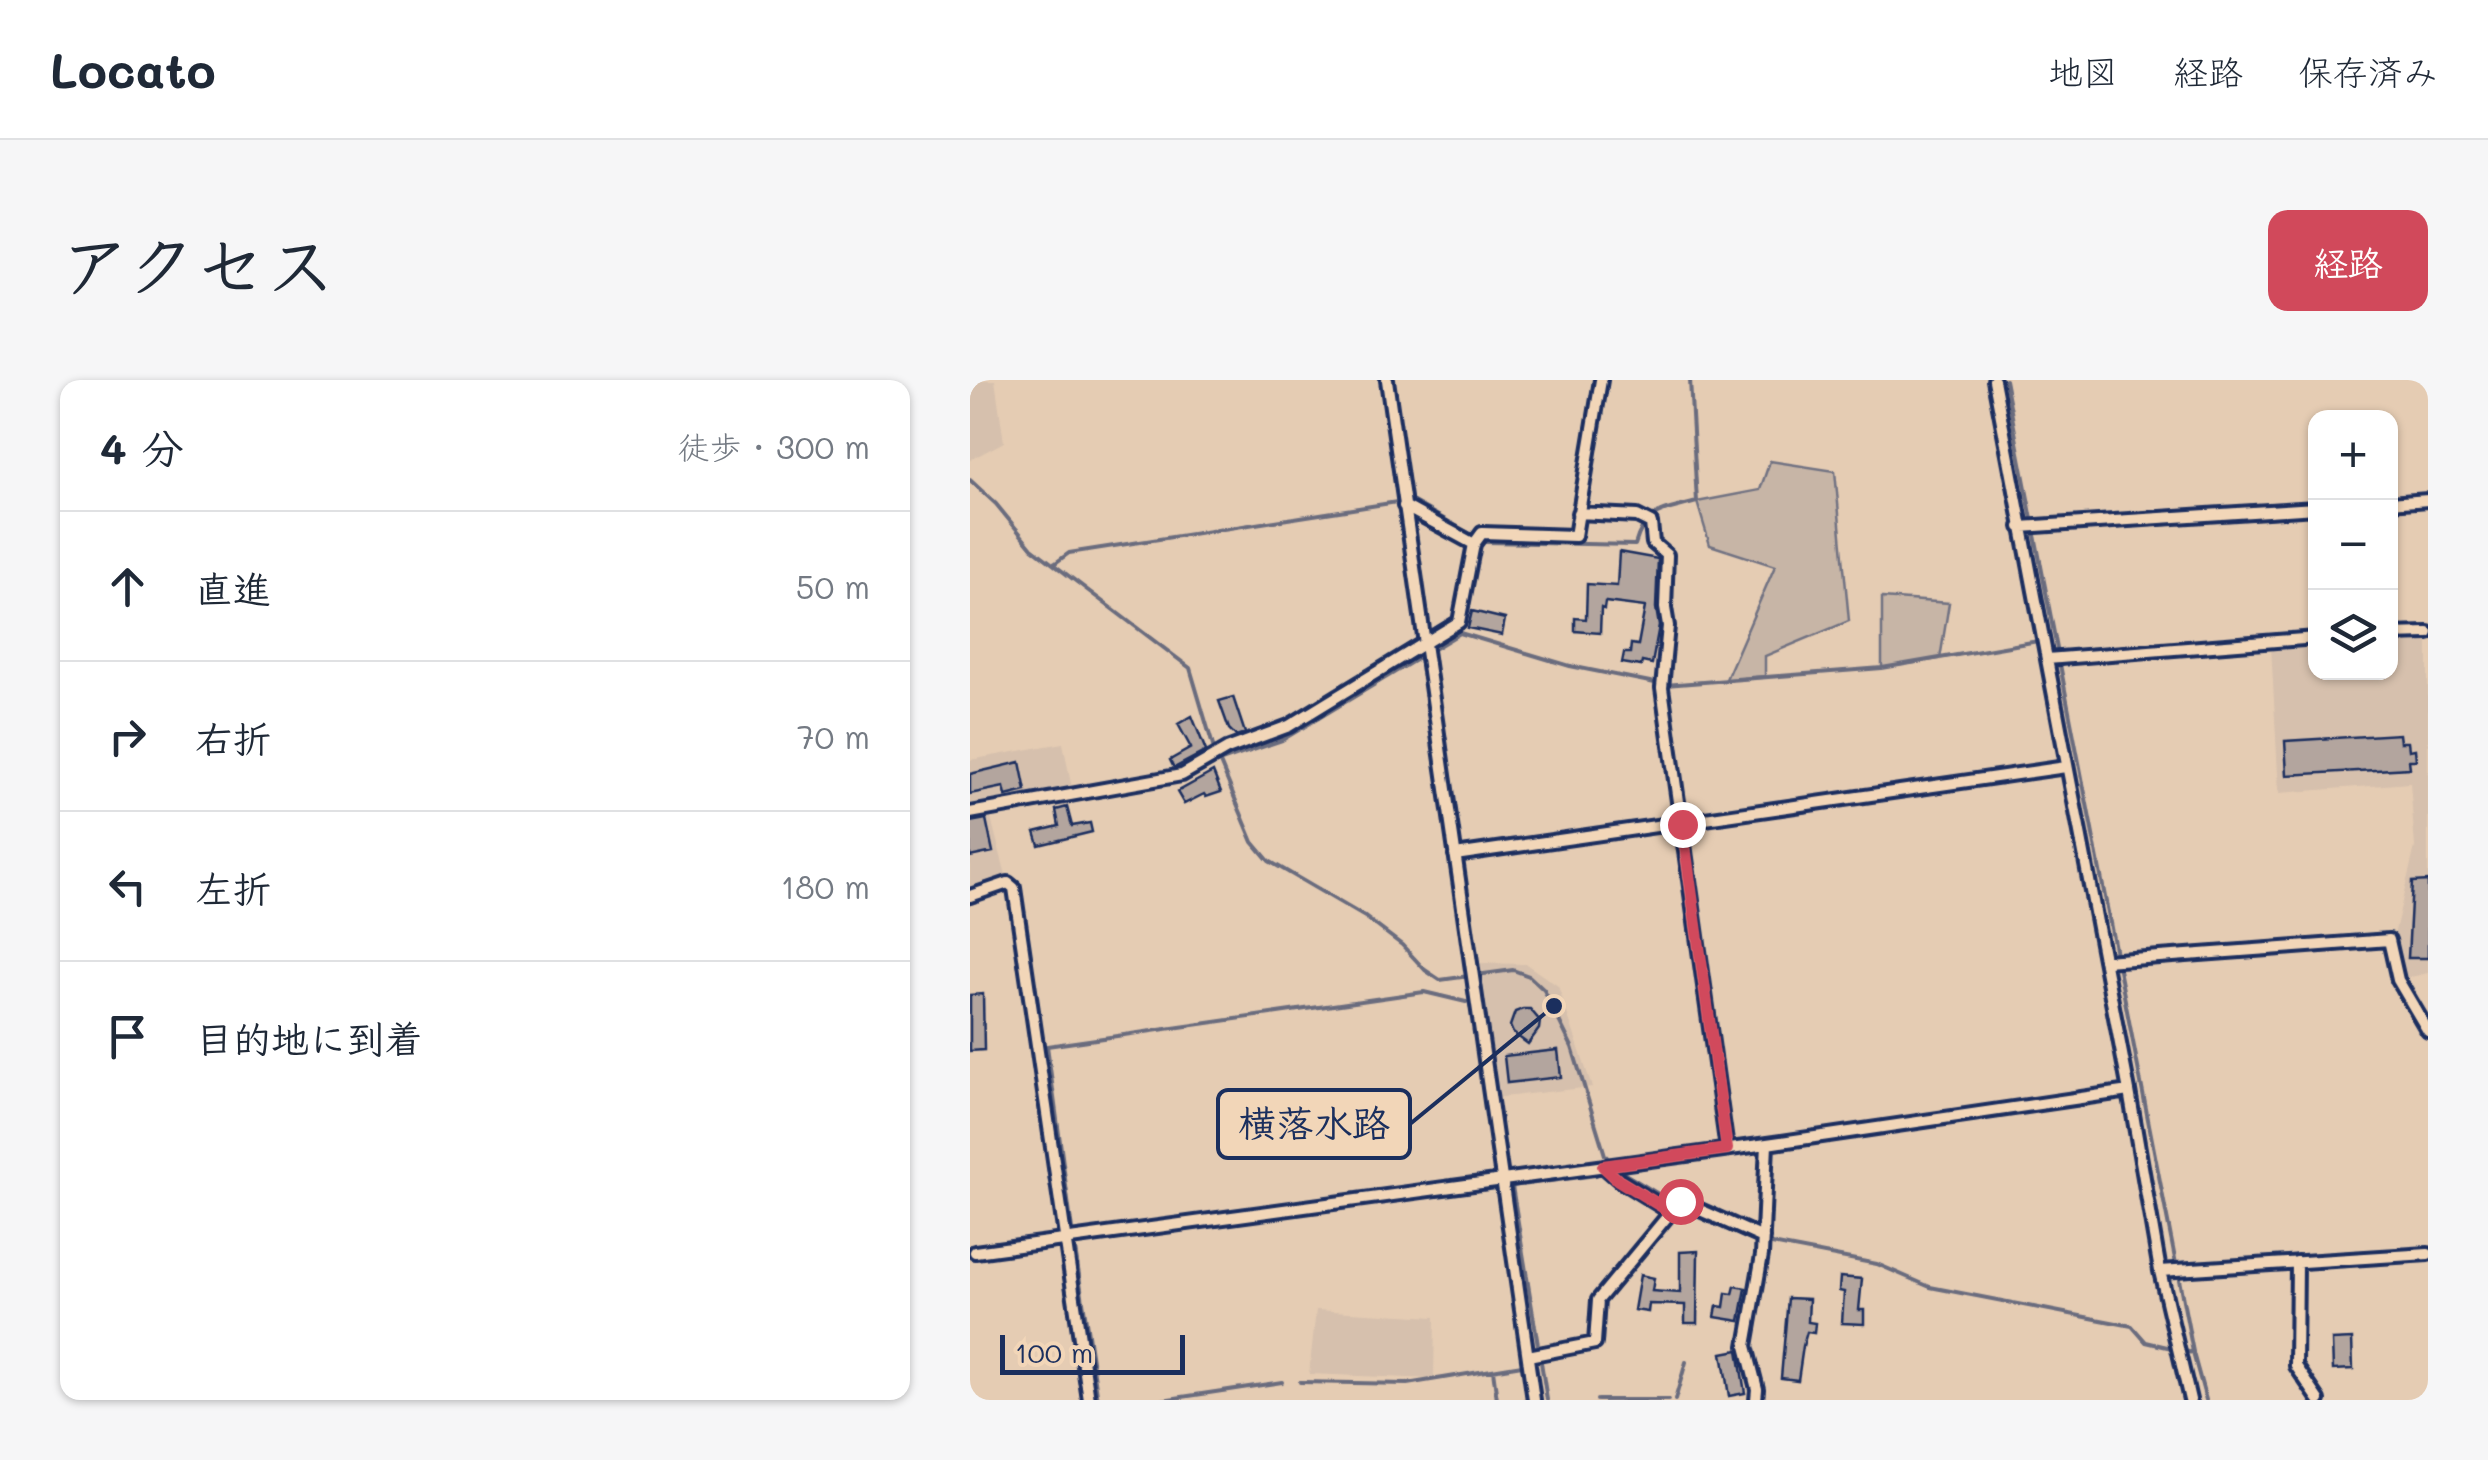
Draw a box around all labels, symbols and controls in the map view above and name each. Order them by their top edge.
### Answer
text: Locato [50,38,216,100]
text: 地図 [2048,48,2118,94]
text: 経路 [2173,48,2243,94]
text: 保存済み [2298,48,2438,94]
button: 経路 [2268,210,2428,311]
text: アクセス [60,217,336,309]
map controls [2308,410,2398,680]
button: + [2308,410,2398,500]
text: 4 分 [100,420,184,475]
text: 徒歩 · 300 m [678,425,870,467]
button: − [2308,500,2398,590]
icon: ahead [100,559,155,614]
text: 直進 [195,563,271,613]
text: 50 m [796,565,870,607]
button: layers [2308,590,2398,680]
icon: right [100,709,155,764]
text: 右折 [195,713,271,763]
text: 70 m [797,715,870,757]
route end [1660,802,1706,848]
icon: left [100,859,155,914]
text: 左折 [195,863,271,913]
text: 180 m [781,865,870,907]
icon: arrive [100,1009,155,1064]
text: 目的地に到着 [195,1013,423,1063]
callout: 横落水路 [1218,1090,1410,1158]
text: 横落水路 [1238,1097,1390,1147]
route start [1658,1179,1704,1225]
scale bar [1000,1330,1185,1374]
text: 100 m [1015,1334,1093,1370]

